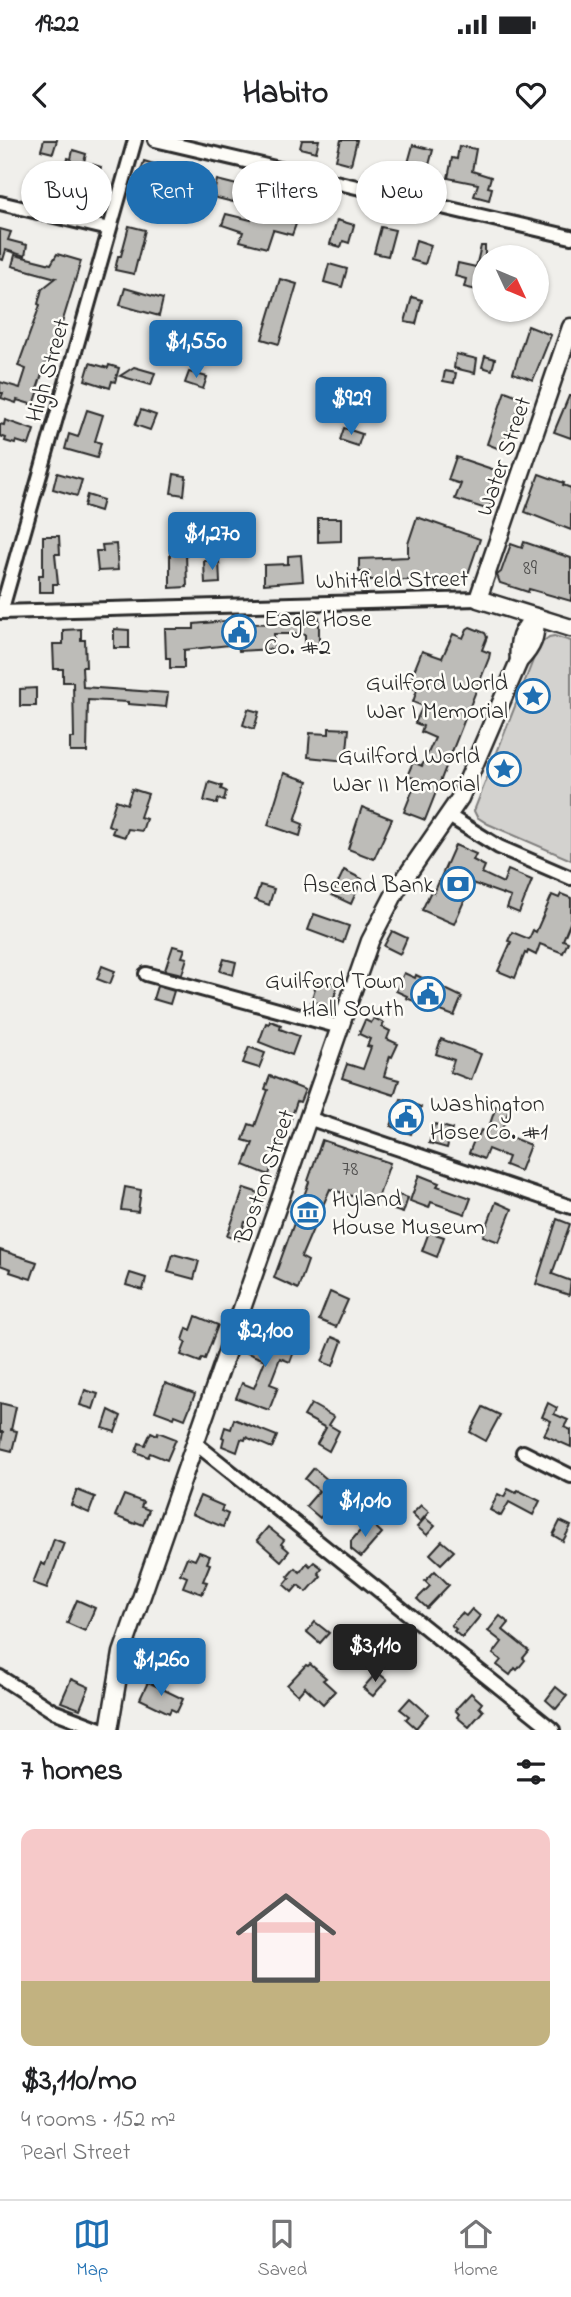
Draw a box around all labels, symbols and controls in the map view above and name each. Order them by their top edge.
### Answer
text: 19:22 [35,6,79,44]
text: Habito [243,71,328,118]
icon: back [21,76,59,114]
icon: heart [512,76,550,114]
chip: Buy [21,161,112,224]
chip: Rent [126,161,218,224]
chip: Filters [232,161,342,224]
chip: New [356,161,447,224]
north arrow [472,245,550,322]
map controls [472,245,549,322]
street label: High Street [18,315,81,426]
pin: $1,550 [139,320,253,380]
text: $1,550 [165,326,227,359]
pin: $929 [310,378,392,437]
text: $929 [331,383,371,416]
street label: Water Street [469,392,542,521]
pin: $1,270 [155,512,269,572]
text: $1,270 [184,518,240,551]
house number: 89 [523,554,538,584]
street label: Whitfield Street [315,563,469,600]
place label: Eagle Hose Co. #2 [264,603,372,666]
public building icon: Eagle Hose Co. #2 [220,613,258,651]
place label: Guilford World War I Memorial [366,667,509,730]
place icon: Guilford World War I Memorial [514,677,552,715]
place label: Guilford World War II Memorial [333,740,481,803]
place icon: Guilford World War II Memorial [485,750,523,788]
bank icon: Ascend Bank [439,865,477,903]
place label: Ascend Bank [303,869,434,904]
place label: Guilford Town Hall South [265,965,404,1028]
public building icon: Guilford Town Hall South [409,975,447,1013]
place label: Washington Hose Co. #1 [430,1088,548,1151]
public building icon: Washington Hose Co. #1 [387,1098,425,1136]
street label: Boston Street [227,1105,306,1250]
house number: 78 [342,1155,358,1185]
place label: Hyland House Museum [332,1183,485,1246]
museum icon: Hyland House Museum [289,1193,327,1231]
pin: $2,100 [208,1310,322,1369]
text: $2,100 [237,1315,293,1348]
pin: $1,010 [308,1480,422,1539]
text: $1,010 [339,1485,391,1518]
pin: $3,110 [318,1624,432,1684]
text: $3,110 [349,1630,401,1663]
pin: $1,260 [104,1638,218,1698]
text: $1,260 [133,1644,189,1677]
text: 7 homes [21,1750,123,1794]
icon: filters [512,1753,550,1791]
icon: home [223,1875,349,2001]
text: $3,110/mo [21,2060,137,2104]
text: 4 rooms · 152 m² [21,2104,176,2137]
text: Pearl Street [21,2137,130,2170]
tab: Map [73,2215,111,2284]
tab: Saved [258,2215,307,2284]
tab: Home [454,2215,498,2284]

